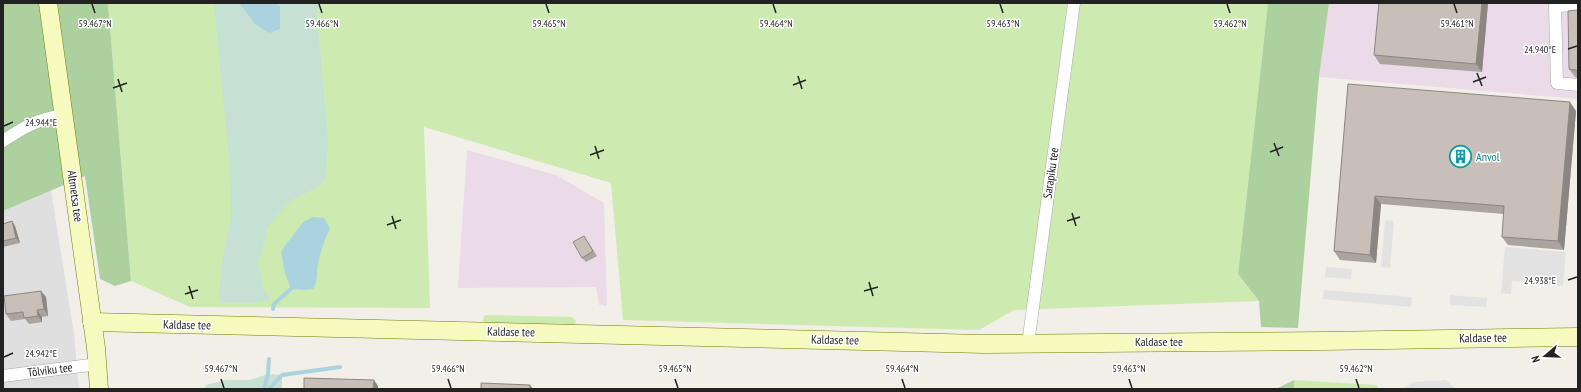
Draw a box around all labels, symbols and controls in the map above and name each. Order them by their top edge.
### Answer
text: 59.467°N [78,17,112,30]
text: 59.466°N [305,17,339,30]
text: 59.465°N [532,17,566,30]
text: 59.464°N [759,17,793,30]
text: 59.463°N [986,17,1020,30]
text: 59.462°N [1213,17,1247,30]
text: 59.461°N [1440,17,1474,30]
text: 24.940°E [1524,43,1556,56]
text: 24.944°E [25,116,57,129]
building icon: Anvol [1447,144,1473,170]
street label: Sarapiku tee [1040,146,1062,199]
place label: Anvol [1476,149,1500,164]
street label: Altmetsa tee [64,169,87,223]
text: 24.938°E [1524,274,1556,287]
street label: Kaldase tee [163,317,211,332]
street label: Kaldase tee [487,324,535,339]
street label: Kaldase tee [1459,330,1507,345]
street label: Kaldase tee [811,332,859,347]
street label: Kaldase tee [1135,334,1183,349]
north arrow [1525,336,1565,376]
text: 24.942°E [25,347,57,360]
text: N [1528,354,1543,364]
street label: Tõlviku tee [27,359,73,380]
text: 59.467°N [204,362,238,375]
text: 59.466°N [431,362,465,375]
text: 59.465°N [658,362,692,375]
text: 59.464°N [885,362,919,375]
text: 59.463°N [1112,362,1146,375]
text: 59.462°N [1339,362,1373,375]

